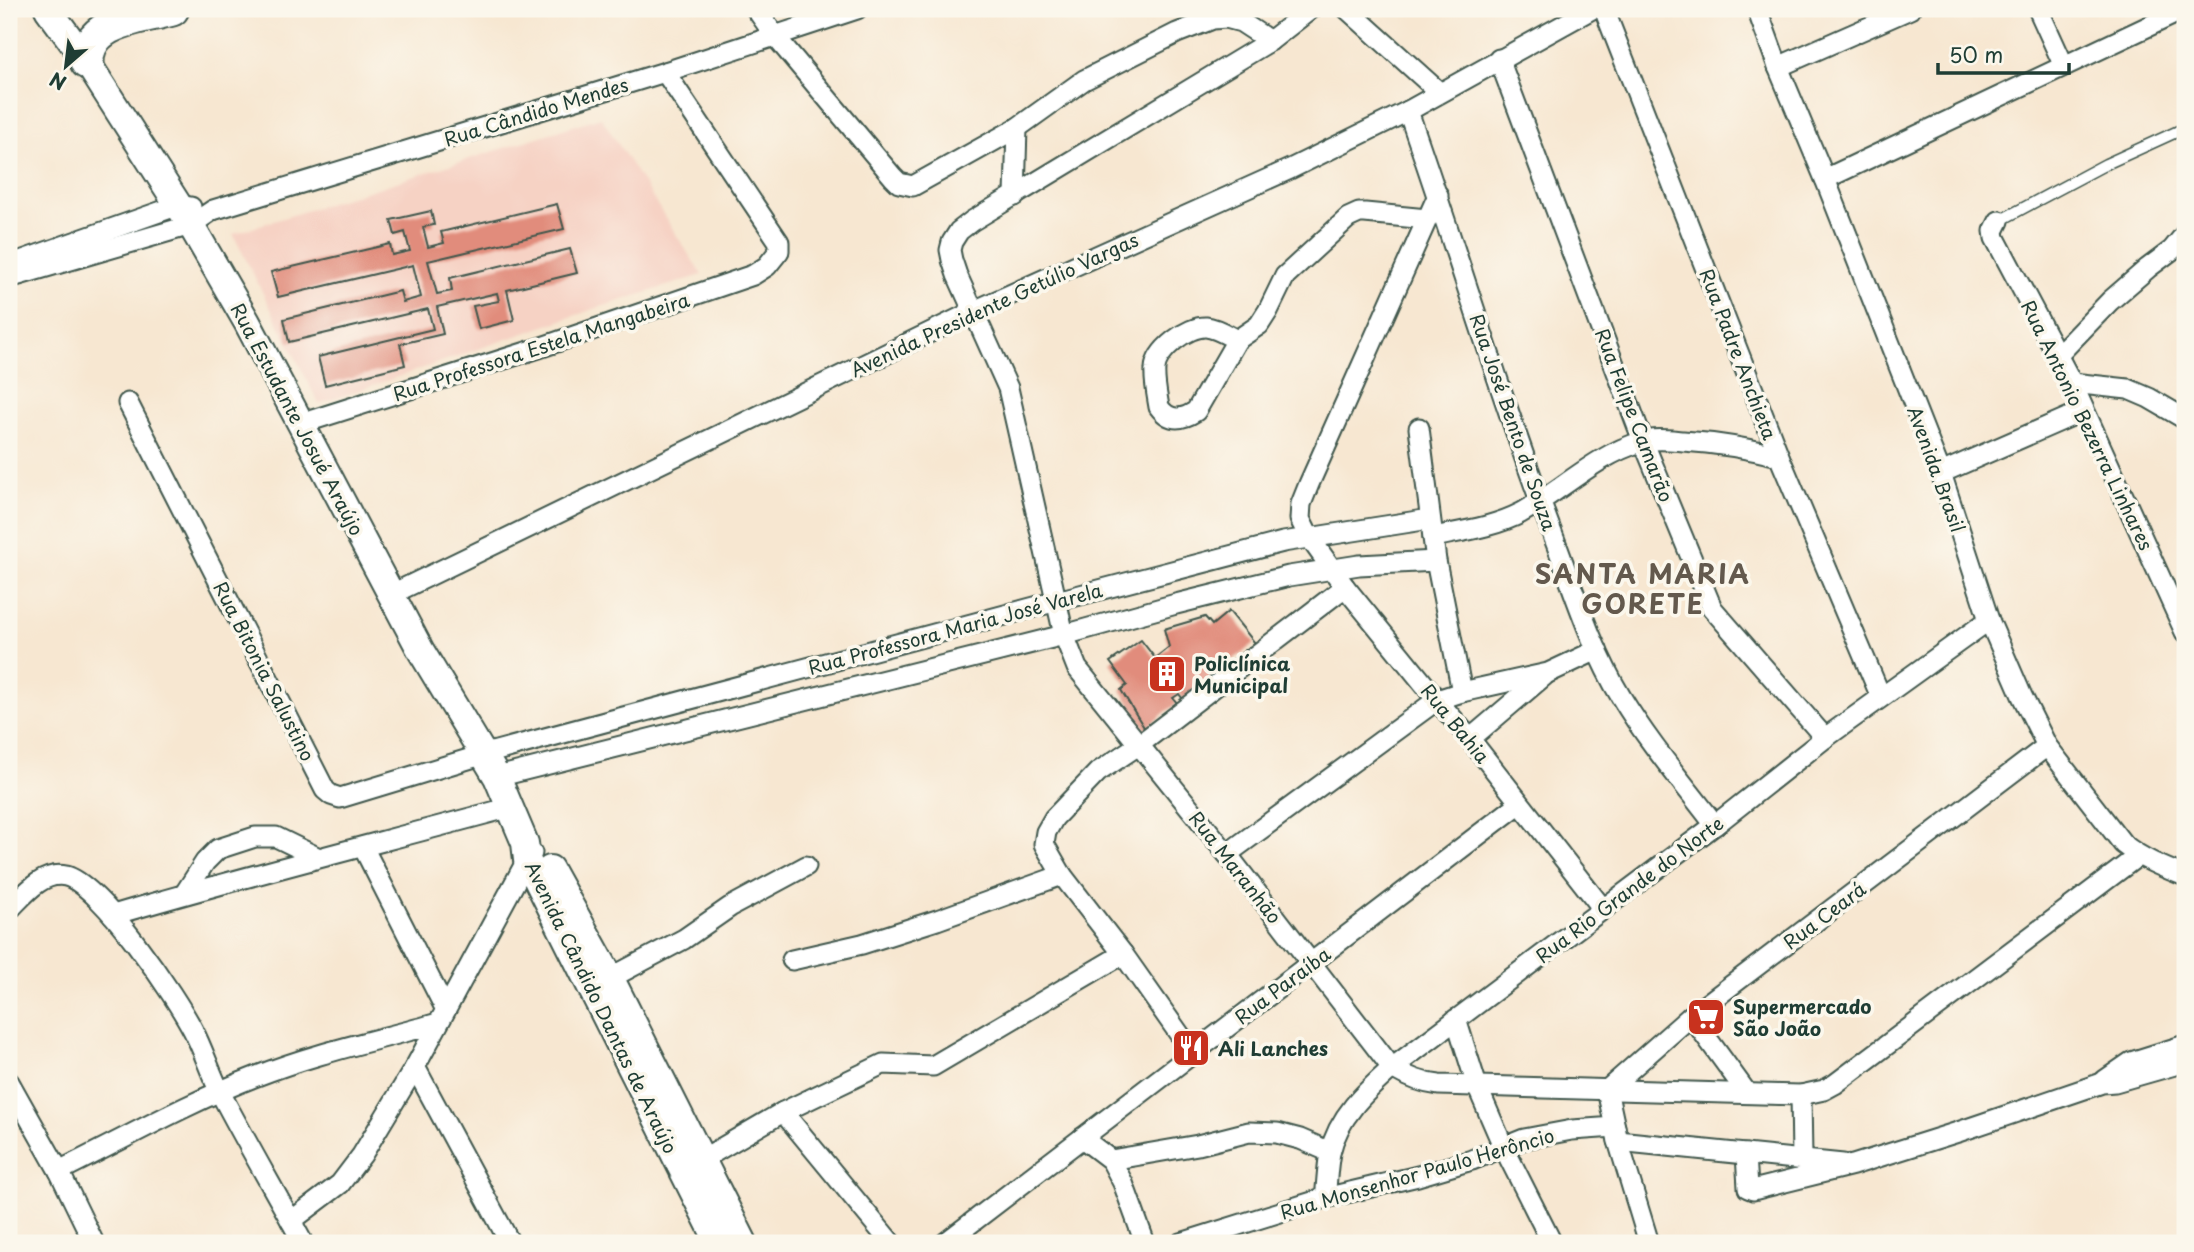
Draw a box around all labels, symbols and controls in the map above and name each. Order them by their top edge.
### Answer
north arrow [32,32,102,102]
scale bar [1938,32,2070,76]
text: 50 m [1949,38,2003,70]
text: N [44,66,71,98]
street label: Rua Cândido Mendes [440,70,632,152]
street label: Avenida Presidente Getúlio Vargas [845,225,1143,383]
street label: Rua Padre Anchieta [1693,264,1785,444]
street label: Rua Professora Estela Mangabeira [389,285,693,407]
street label: Rua Antonio Bezerra Linhares [2015,295,2161,555]
street label: Rua Estudante Josué Araújo [225,298,371,540]
street label: Rua José Bento de Souza [1464,310,1564,534]
street label: Rua Felipe Camarão [1589,324,1681,506]
street label: Avenida Brasil [1901,402,1973,536]
district label: SANTA MARIA GORETE [1535,554,1751,623]
street label: Rua Professora Maria José Varela [805,575,1105,681]
street label: Rua Bitonia Salustino [208,576,322,766]
place label: Policlínica Municipal [1194,649,1290,699]
building icon: Policlínica Municipal [1146,653,1188,695]
street label: Rua Bahia [1415,677,1497,769]
street label: Rua Maranhão [1183,805,1289,929]
street label: Rua Rio Grande do Norte [1529,809,1729,969]
street label: Avenida Cândido Dantas de Araújo [519,856,685,1158]
street label: Rua Ceará [1777,875,1871,955]
street label: Rua Paraíba [1228,940,1336,1030]
place label: Supermercado São João [1733,992,1872,1042]
supermarket icon: Supermercado São João [1685,996,1727,1038]
restaurant icon: Ali Lanches [1170,1027,1212,1069]
place label: Ali Lanches [1218,1034,1328,1062]
street label: Rua Monsenhor Paulo Herôncio [1277,1120,1557,1226]

